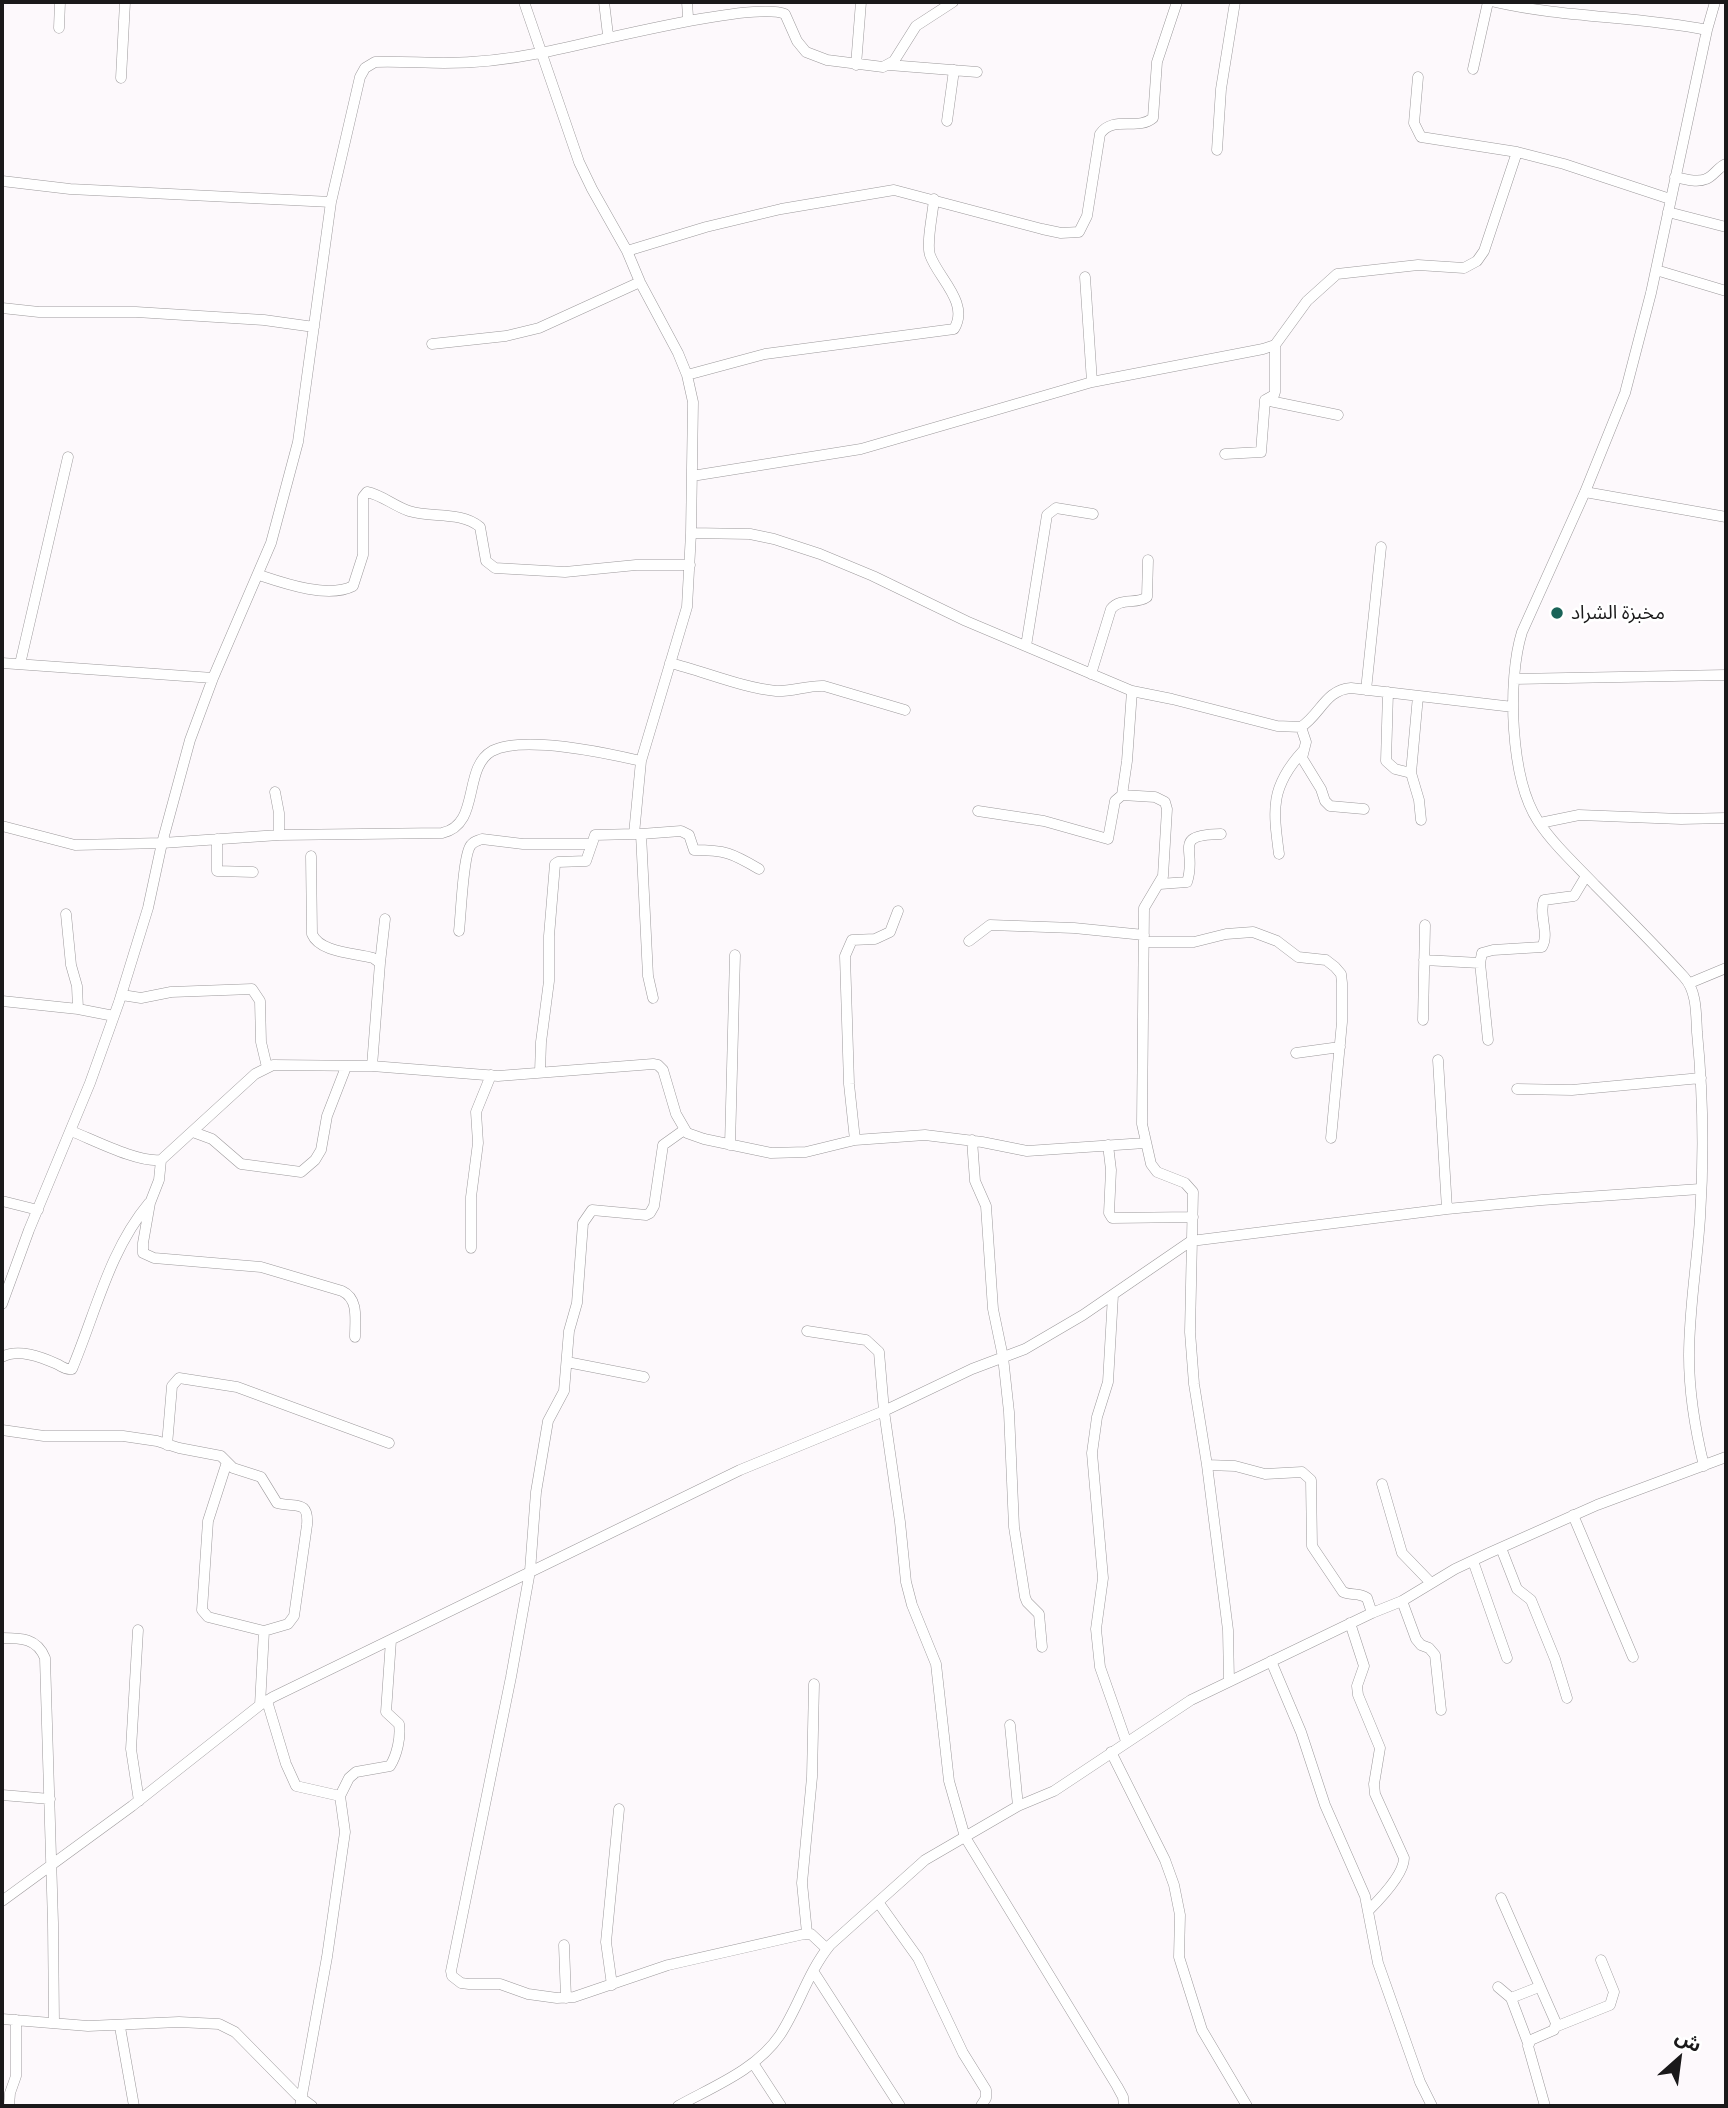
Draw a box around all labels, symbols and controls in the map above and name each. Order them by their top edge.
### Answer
place label: مخبزة الشراد [1571,602,1665,624]
marker: مخبزة الشراد [1549,605,1565,621]
north arrow [1644,2024,1714,2094]
text: ش [1672,2025,1706,2056]

